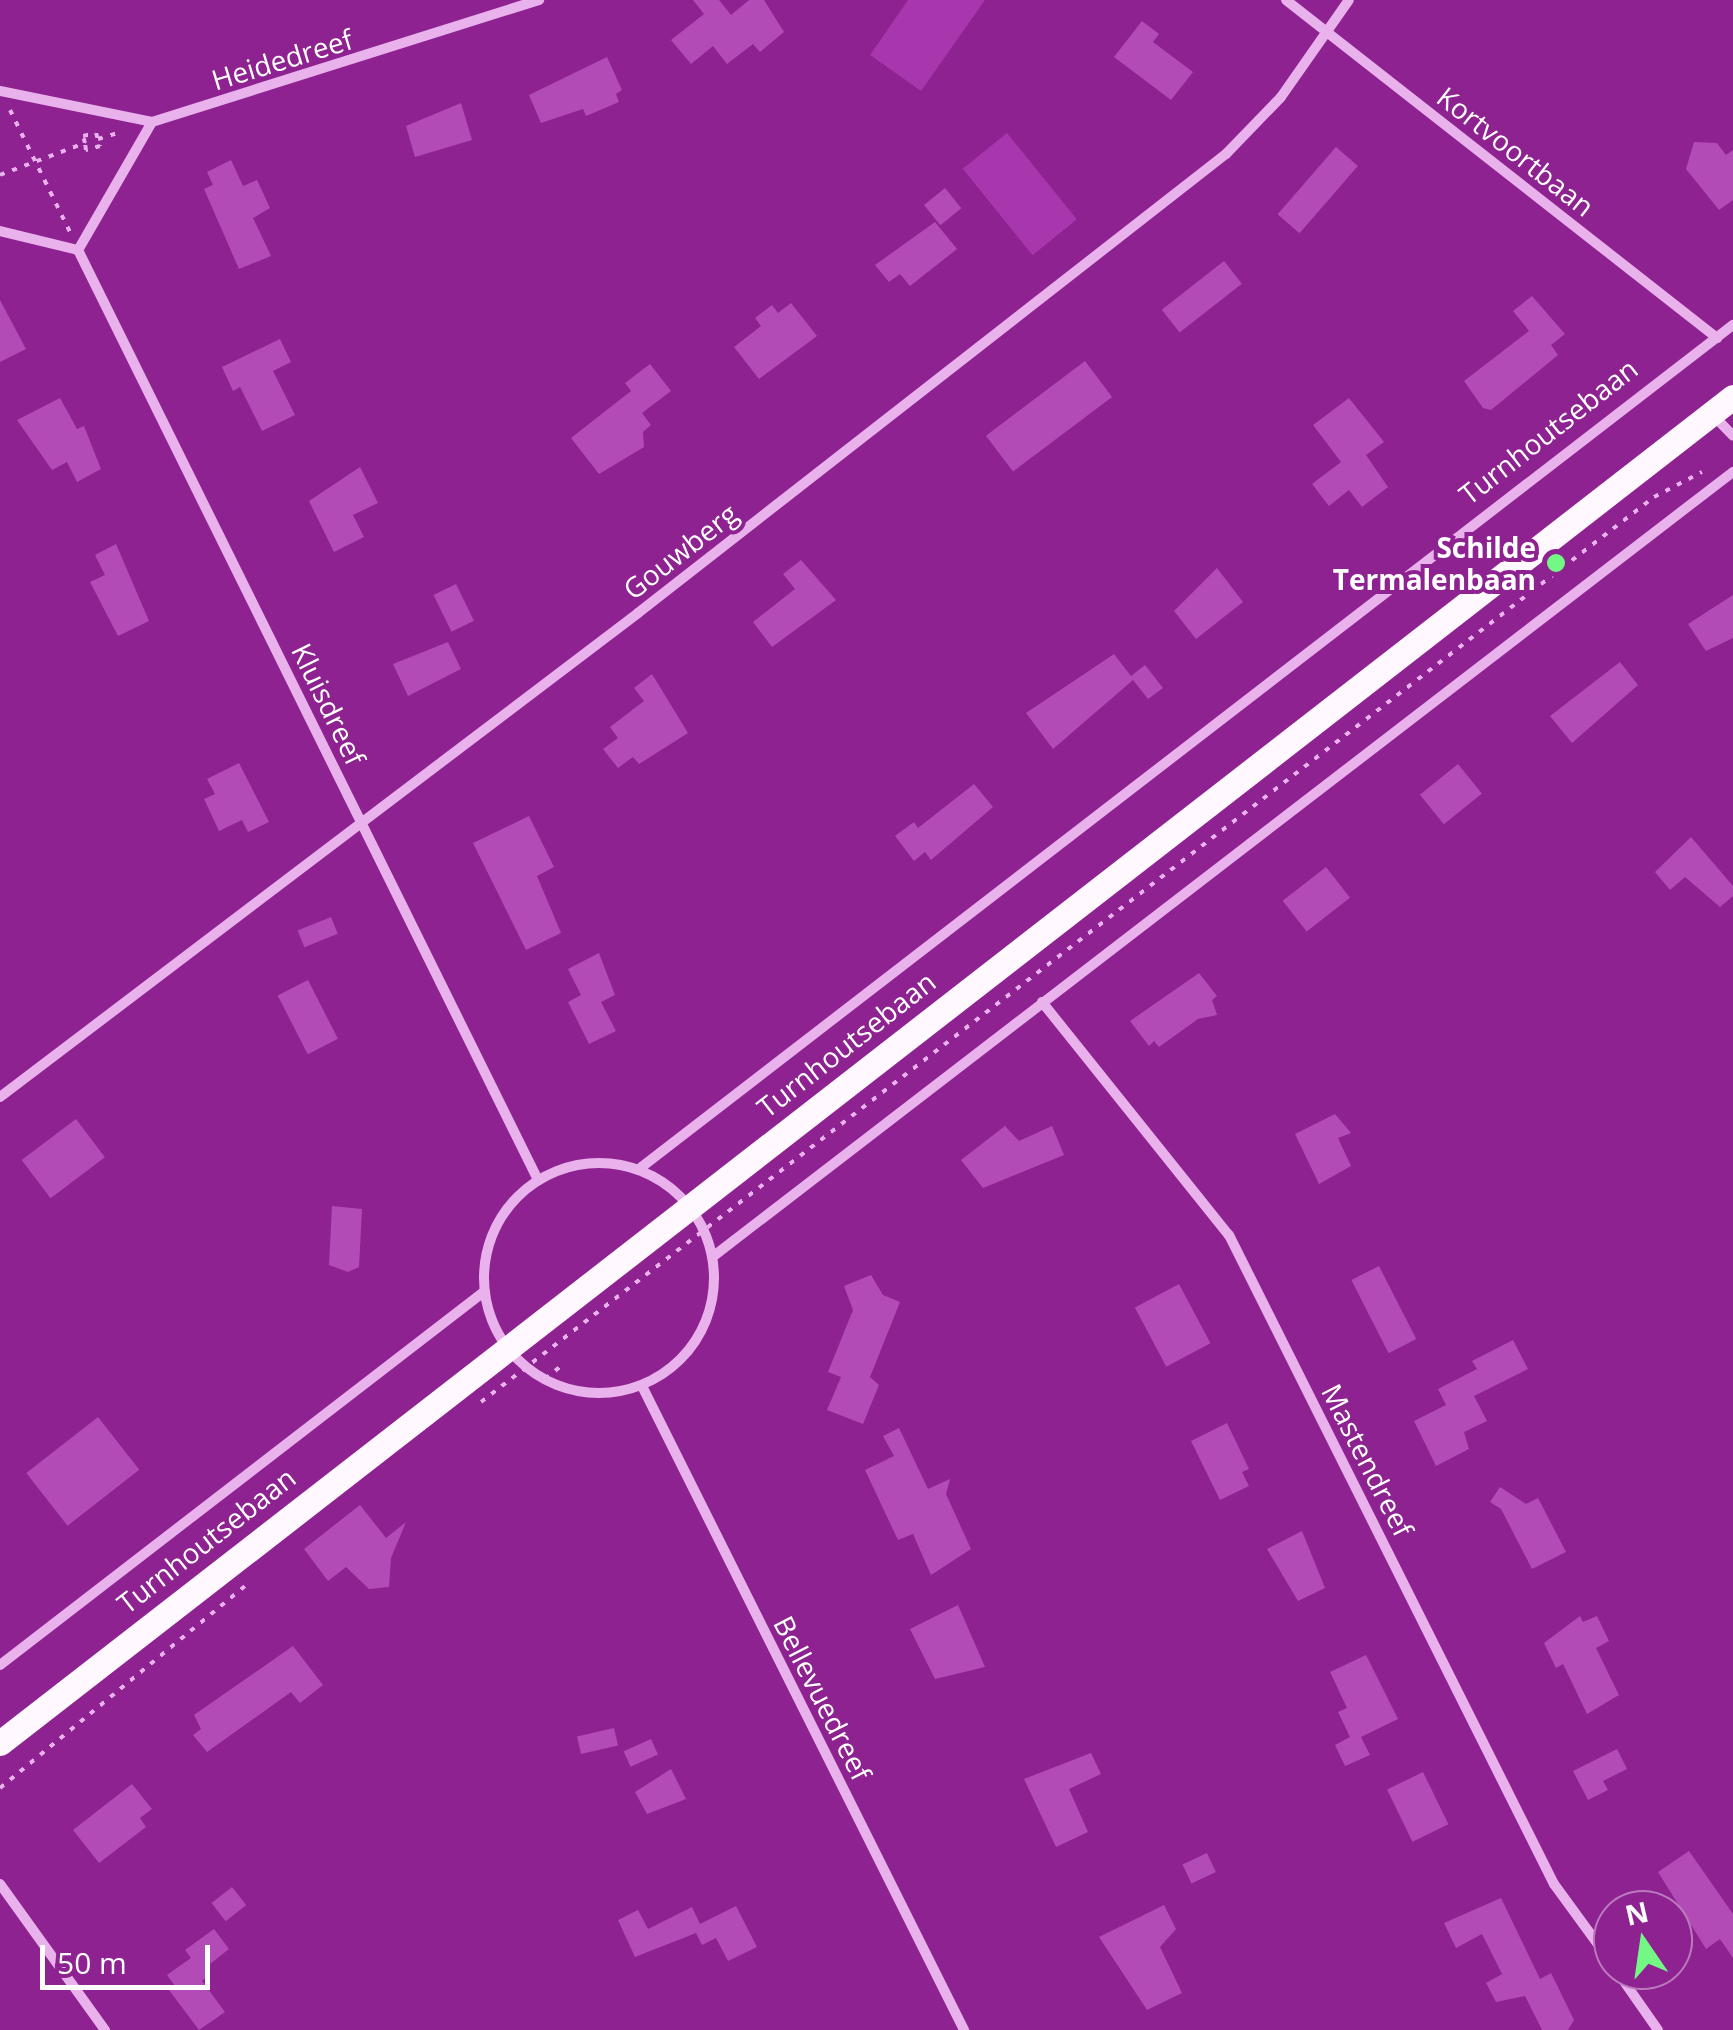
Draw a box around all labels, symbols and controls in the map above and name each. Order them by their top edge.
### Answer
street label: Heidedreef [207,22,357,96]
street label: Kortvoortbaan [1431,79,1601,223]
street label: Turnhoutsebaan [1452,351,1644,511]
street label: Gouwberg [616,496,744,606]
place label: Schilde Termalenbaan [1333,530,1536,596]
marker: Schilde Termalenbaan [1545,552,1567,574]
street label: Kluisdreef [285,638,373,770]
street label: Turnhoutsebaan [750,964,942,1124]
street label: Mastendreef [1315,1378,1421,1542]
street label: Turnhoutsebaan [110,1460,302,1620]
street label: Bellevuedreef [767,1610,879,1786]
north arrow [1593,1890,1693,1990]
text: N [1621,1892,1652,1934]
scale bar [45,1925,215,1987]
text: 50 m [57,1942,127,1983]

